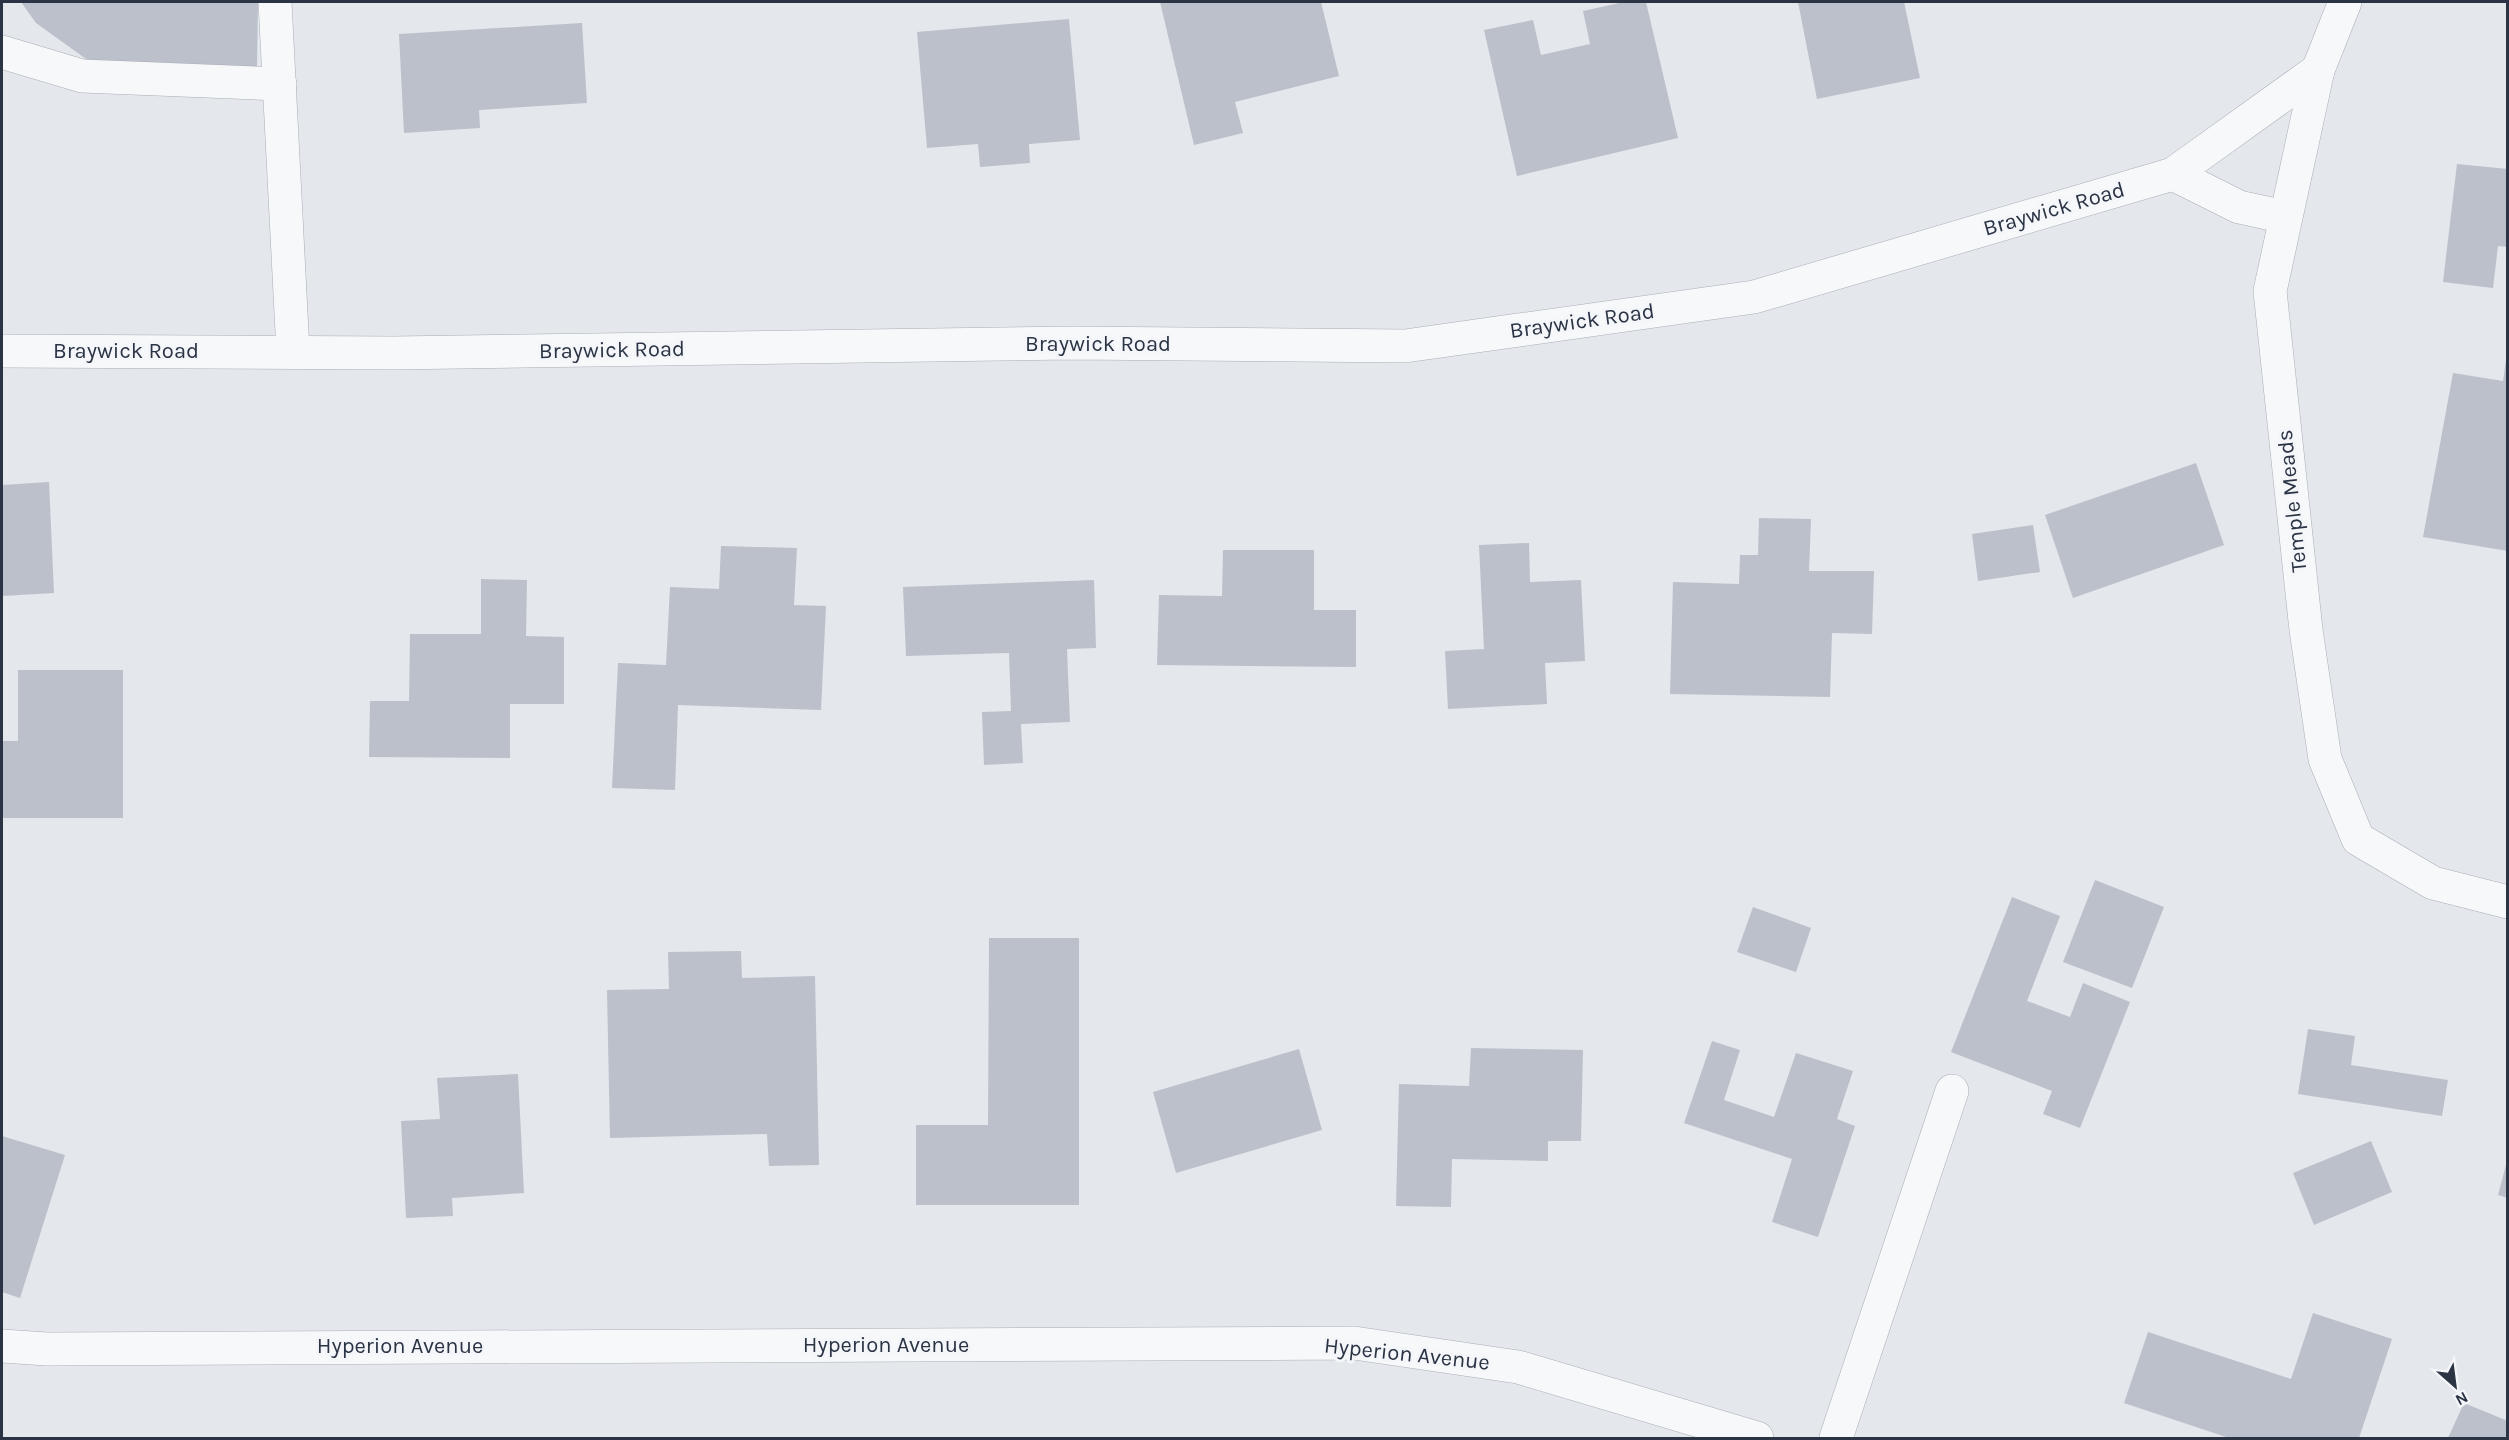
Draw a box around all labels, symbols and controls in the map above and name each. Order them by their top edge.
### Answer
street label: Braywick Road [1980,176,2128,242]
street label: Braywick Road [1508,298,1656,344]
street label: Braywick Road [1025,331,1171,357]
street label: Braywick Road [539,336,685,364]
street label: Braywick Road [53,338,199,364]
street label: Temple Meads [2272,428,2312,574]
street label: Hyperion Avenue [803,1332,969,1358]
street label: Hyperion Avenue [1323,1332,1491,1376]
street label: Hyperion Avenue [317,1333,483,1359]
north arrow [2425,1356,2485,1416]
text: N [2452,1388,2471,1410]

